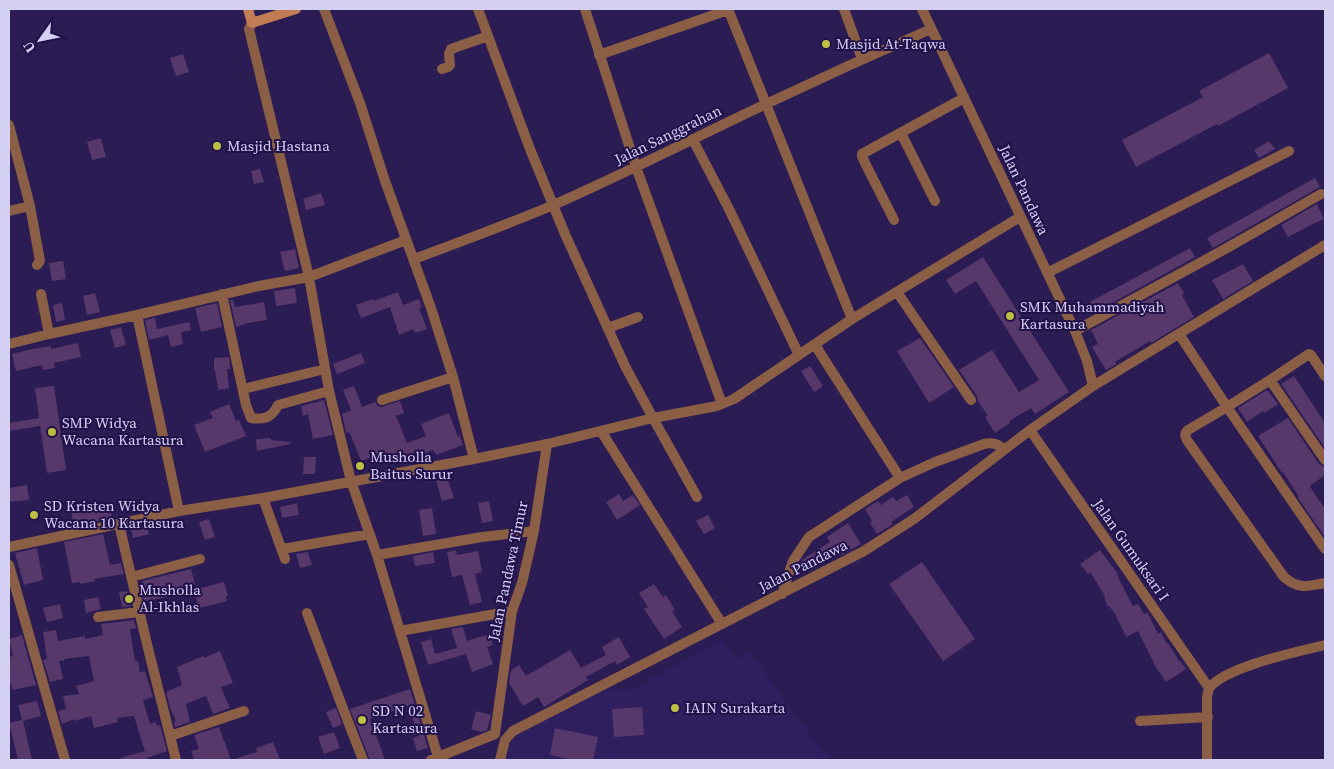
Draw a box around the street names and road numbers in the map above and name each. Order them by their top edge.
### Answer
street label: Jalan Sanggrahan [610,100,725,170]
street label: Jalan Pandawa [994,140,1055,239]
street label: Jalan Gumuksari I [1088,494,1175,605]
street label: Jalan Pandawa Timur [482,498,533,644]
street label: Jalan Pandawa [754,534,851,597]

